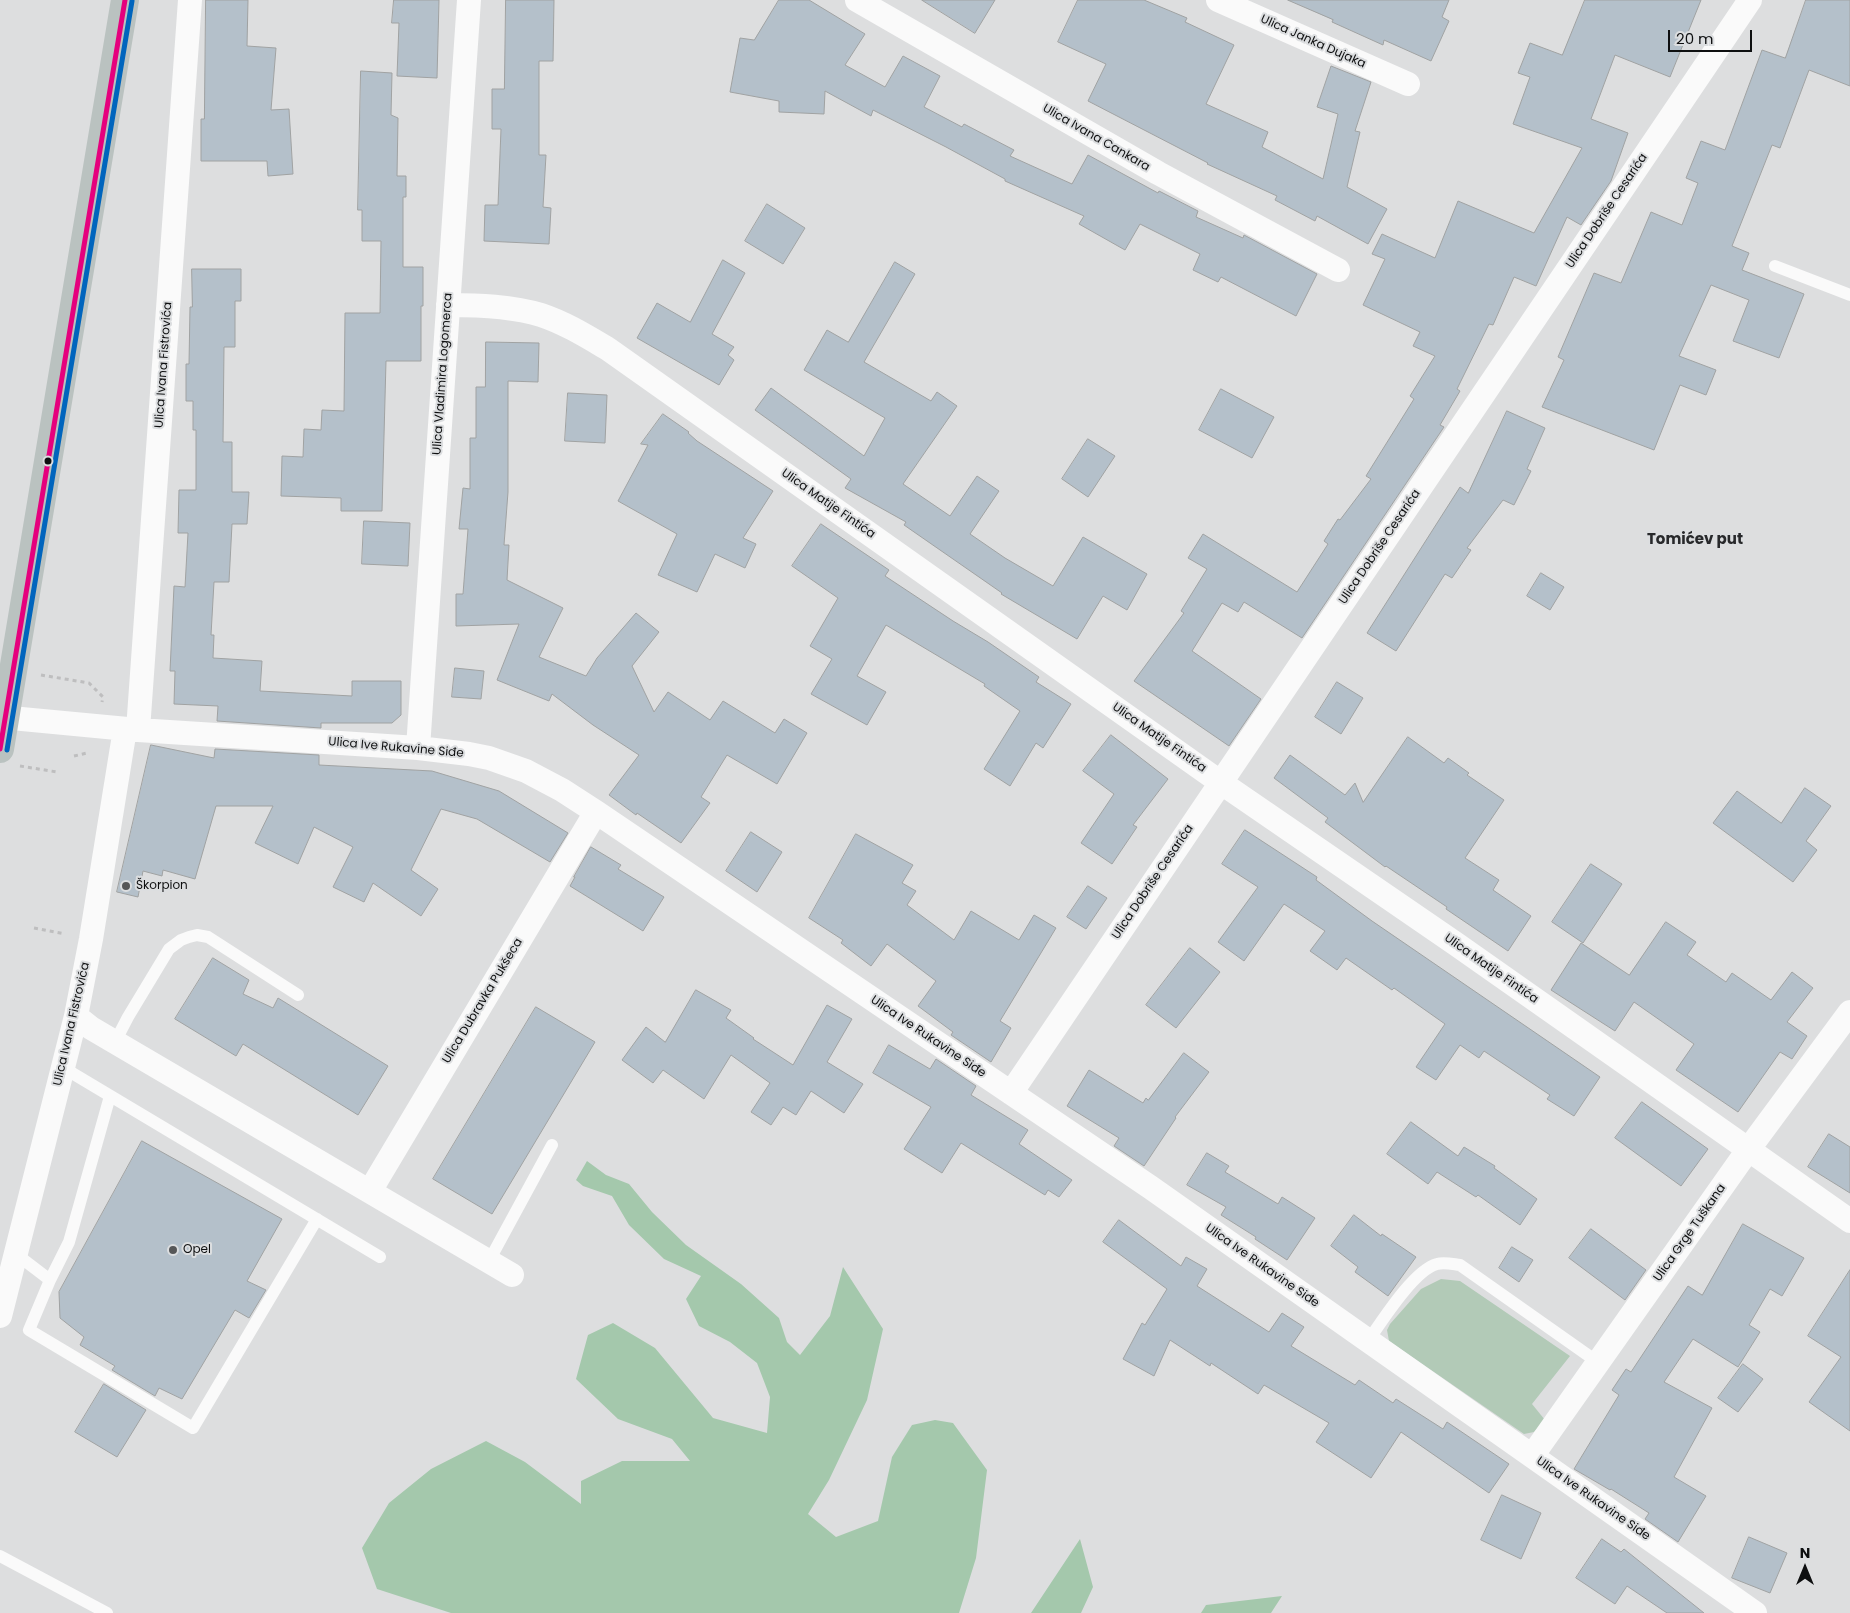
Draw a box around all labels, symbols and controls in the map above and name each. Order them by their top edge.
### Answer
street label: Ulica Janka Dujaka [1258,12,1368,72]
scale bar [1670,20,1754,52]
text: 20 m [1676,28,1714,49]
street label: Ulica Ivana Cankara [1040,101,1152,175]
street label: Ulica Dobriše Cesarića [1563,151,1651,271]
street label: Ulica Vladimira Logomerca [430,293,456,455]
street label: Ulica Ivana Fistrovića [152,302,176,428]
unlabelled marker [43,456,53,466]
street label: Ulica Matije Fintića [778,466,878,542]
street label: Ulica Dobriše Cesarića [1336,487,1424,607]
district label: Tomićev put [1647,531,1743,549]
street label: Ulica Matije Fintića [1109,700,1209,776]
street label: Ulica Ive Rukavine Siđe [328,735,464,761]
street label: Ulica Dobriše Cesarića [1109,822,1197,942]
place label: Škorpion [136,879,188,893]
marker: Škorpion [120,880,132,892]
street label: Ulica Matije Fintića [1441,931,1541,1007]
street label: Ulica Dubravka Pukšeca [440,936,526,1066]
street label: Ulica Ivana Fistrovića [51,961,93,1087]
street label: Ulica Ive Rukavine Siđe [868,993,988,1081]
street label: Ulica Grge Tuškana [1651,1181,1729,1285]
street label: Ulica Ive Rukavine Siđe [1202,1221,1322,1311]
place label: Opel [183,1243,211,1257]
marker: Opel [167,1244,179,1256]
street label: Ulica Ive Rukavine Siđe [1533,1454,1653,1544]
north arrow [1780,1543,1830,1593]
text: N [1800,1543,1810,1563]

